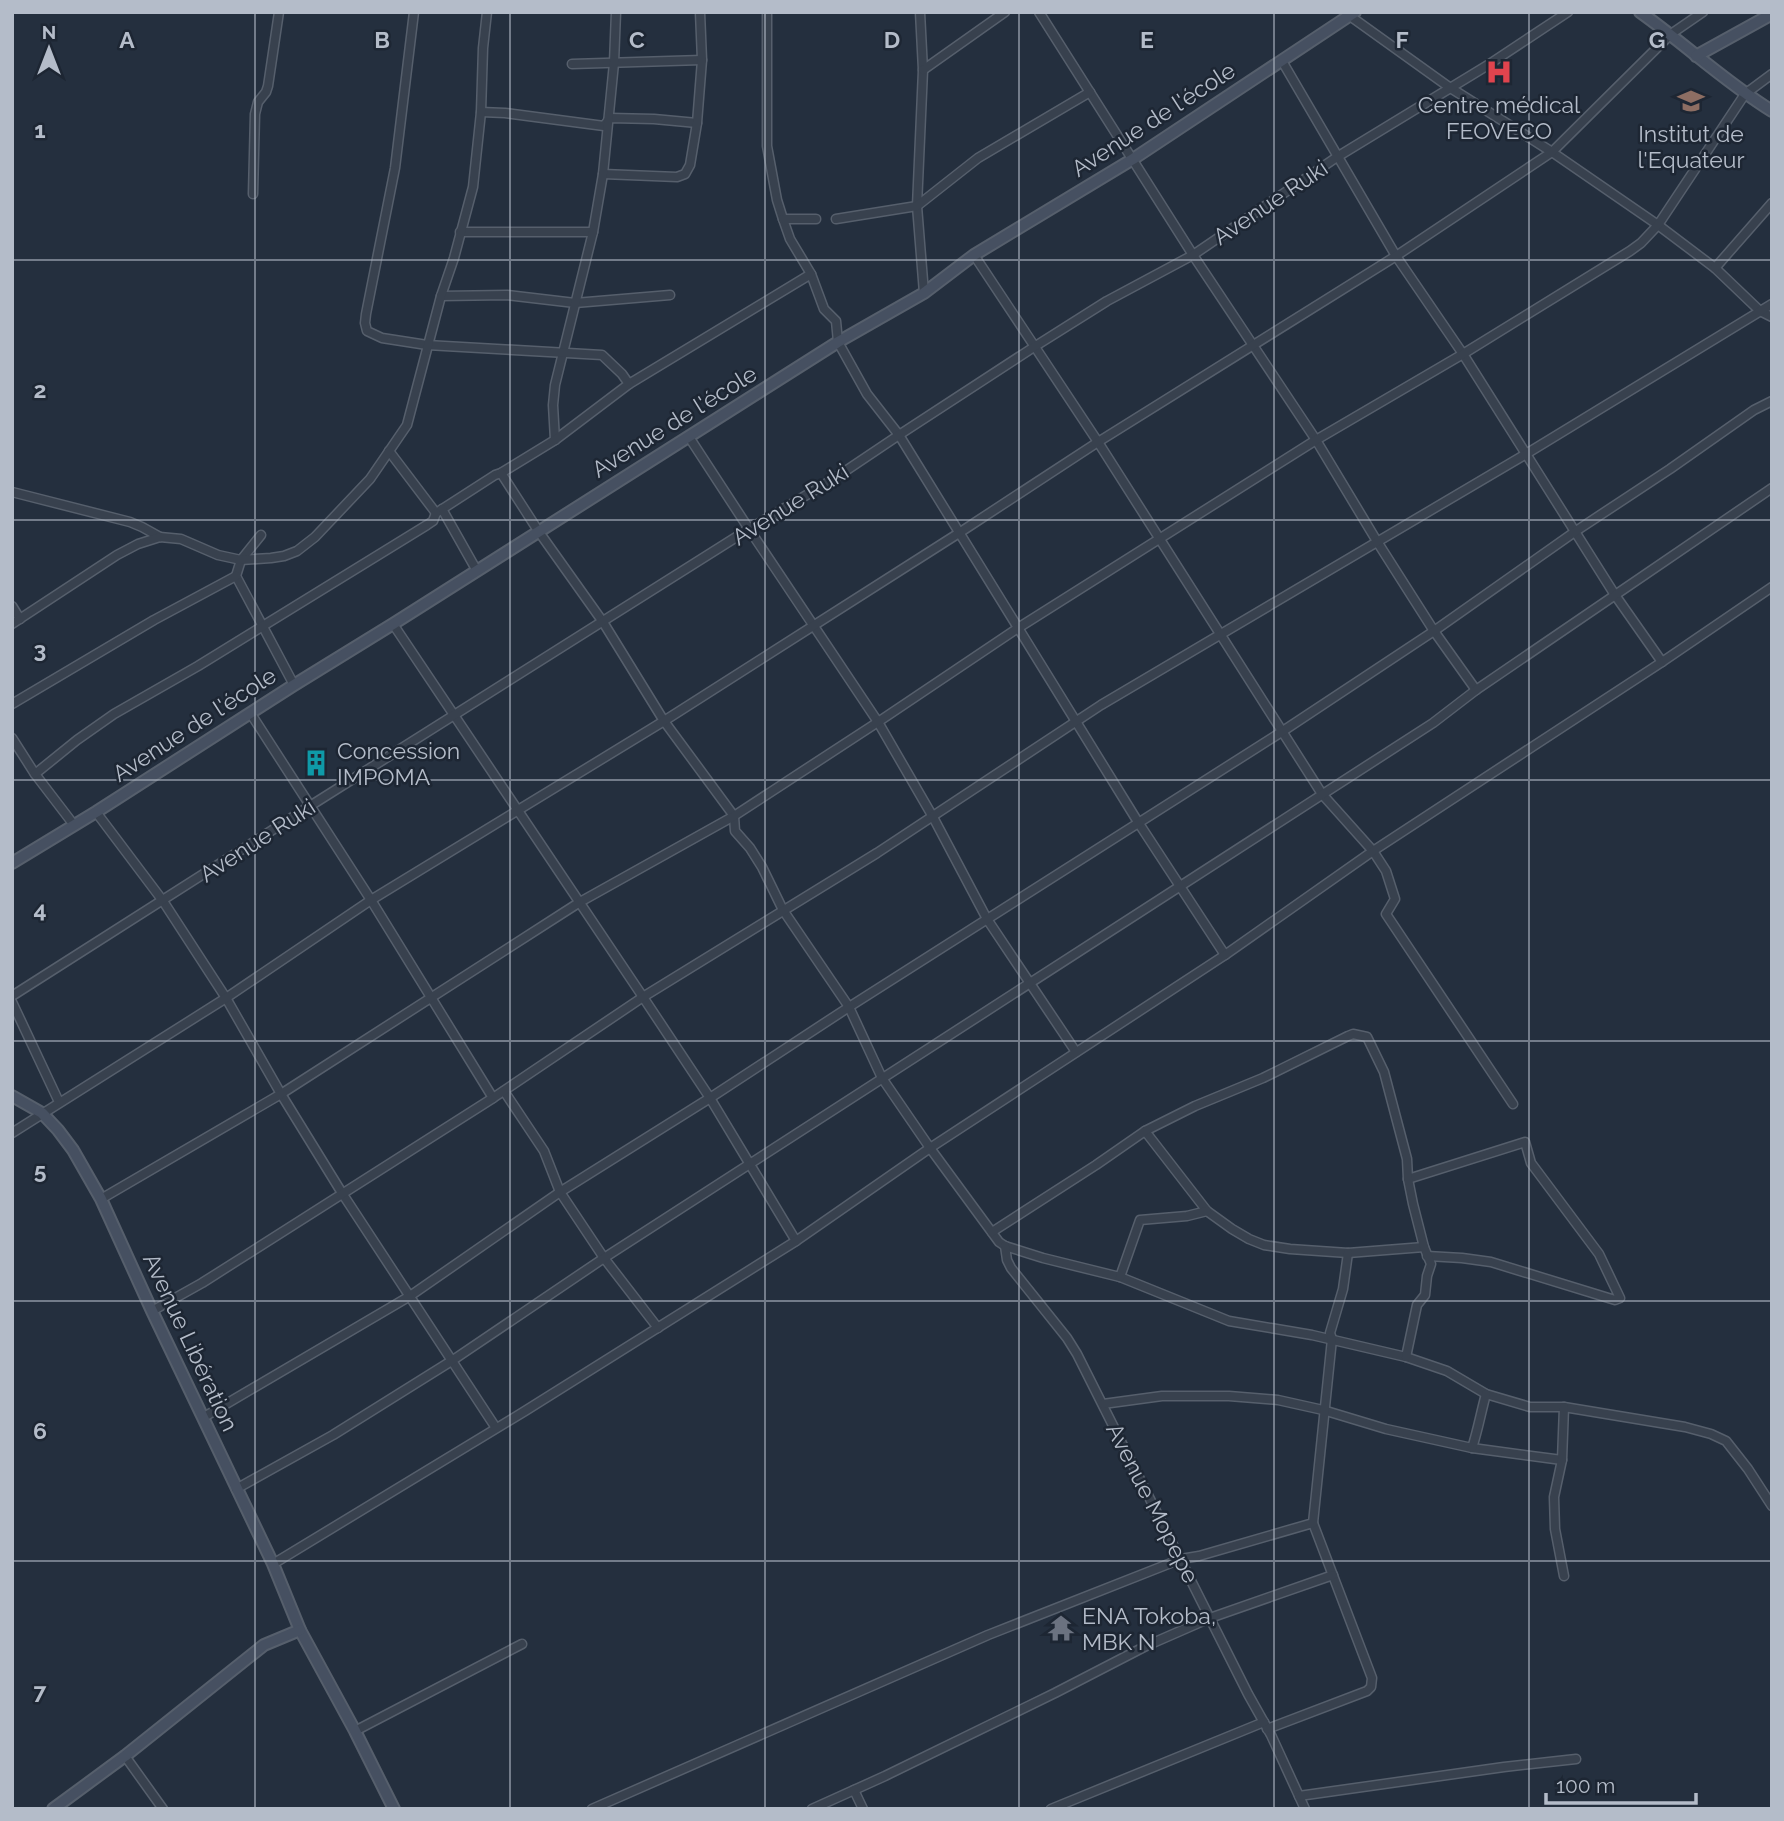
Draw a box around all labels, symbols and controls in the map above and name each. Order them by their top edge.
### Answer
north arrow [14,14,84,84]
text: N [42,21,56,43]
text: A [119,26,135,53]
text: B [374,26,390,53]
text: C [629,26,645,53]
text: D [884,26,900,53]
text: E [1140,26,1154,53]
text: F [1395,26,1409,53]
text: G [1649,26,1665,53]
street label: Avenue de l'école [1066,56,1240,182]
hospital icon: Centre médical FEOVECO [1484,57,1514,87]
school or university icon: Institut de l'Equateur [1676,86,1706,116]
place label: Centre médical FEOVECO [1418,91,1581,144]
text: 1 [34,116,46,143]
place label: Institut de l'Equateur [1637,120,1745,173]
street label: Avenue Ruki [1208,154,1332,250]
street label: Avenue de l'école [587,359,761,483]
text: 2 [34,376,46,403]
street label: Avenue Ruki [727,458,853,550]
text: 3 [34,636,46,663]
street label: Avenue de l'école [107,661,281,787]
place label: Concession IMPOMA [337,737,460,790]
building icon: Concession IMPOMA [301,748,331,778]
street label: Avenue Ruki [194,793,320,887]
text: 4 [33,896,47,923]
text: 5 [34,1157,47,1184]
street label: Avenue Libération [138,1249,244,1435]
text: 6 [33,1417,47,1444]
street label: Avenue Mopepe [1101,1419,1205,1587]
place label: ENA Tokoba, MBK N [1082,1602,1216,1655]
temple icon: ENA Tokoba, MBK N [1046,1613,1076,1643]
text: 7 [34,1677,47,1704]
scale bar [1546,1762,1696,1806]
text: 100 m [1556,1773,1615,1798]

